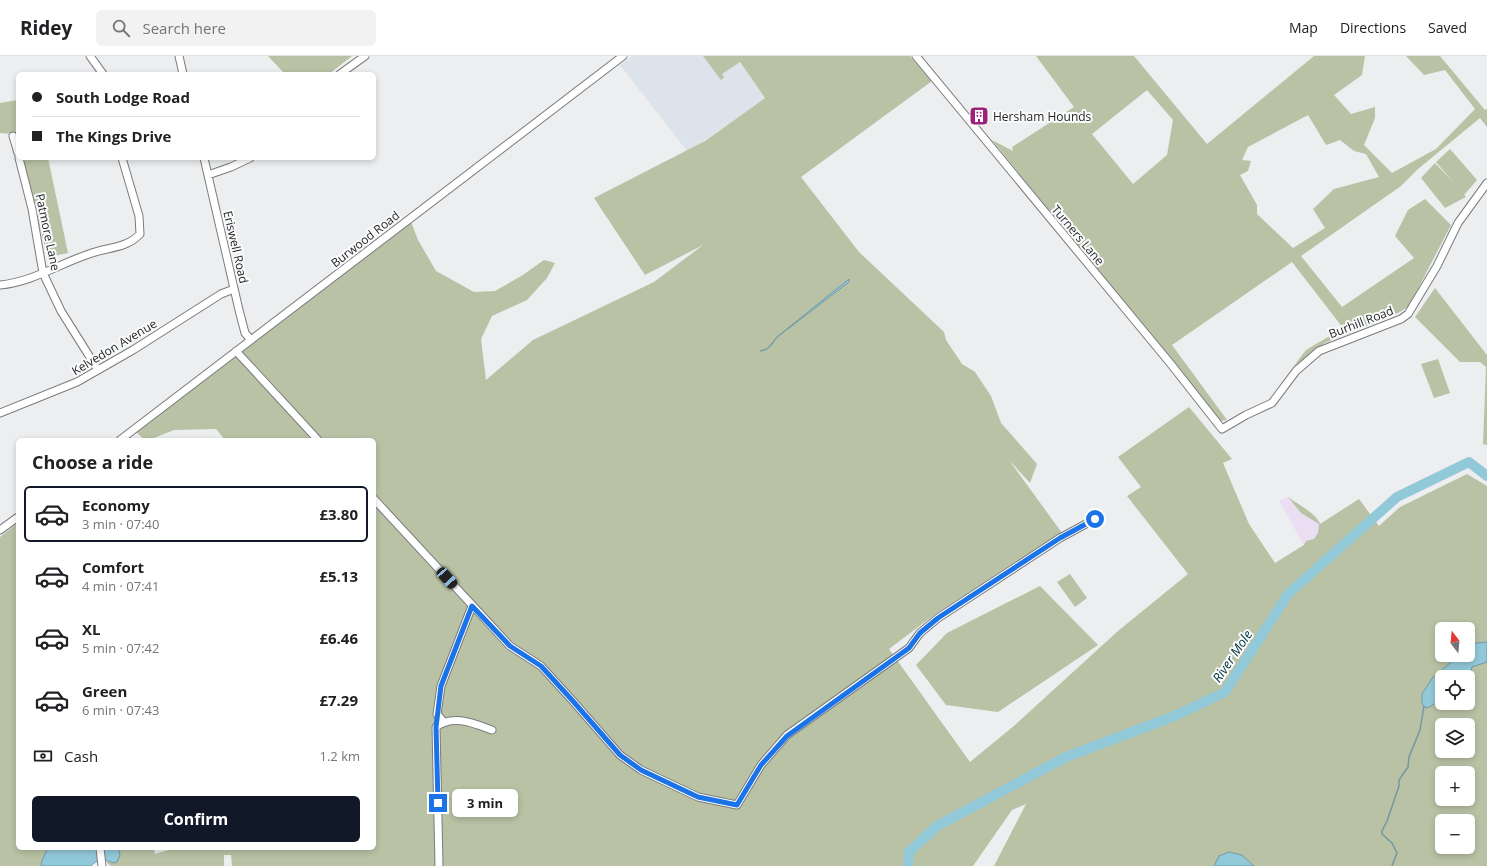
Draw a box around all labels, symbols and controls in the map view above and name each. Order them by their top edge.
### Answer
search box [96,10,376,46]
text: Ridey [20,15,72,41]
icon: search [110,17,132,39]
text: Search here [142,18,226,38]
text: Map [1289,18,1318,37]
text: Directions [1340,18,1406,37]
text: Saved [1428,18,1467,37]
text: South Lodge Road [56,87,190,107]
building icon: Hersham Hounds [968,105,990,127]
place label: Hersham Hounds [993,108,1092,125]
text: The Kings Drive [56,126,171,146]
street label: Patmore Lane [32,192,65,272]
street label: Turners Lane [1048,201,1108,269]
street label: Burwood Road [327,207,403,271]
street label: Eriswell Road [219,209,253,285]
street label: Burhill Road [1326,302,1396,342]
street label: Kelvedon Avenue [68,315,160,379]
text: Choose a ride [32,450,153,474]
text: Economy [82,495,150,515]
icon: car [34,496,70,532]
text: £3.80 [319,504,358,524]
route start [1086,510,1104,528]
text: 3 min · 07:40 [82,515,159,533]
text: Comfort [82,557,144,577]
icon: car [34,558,70,594]
car [435,565,459,591]
text: £5.13 [319,566,358,586]
text: 4 min · 07:41 [82,577,159,595]
text: XL [82,619,100,639]
icon: car [34,620,70,656]
north arrow [1435,622,1475,662]
map controls [1435,622,1475,854]
water label: River Mole [1208,626,1256,686]
text: £6.46 [319,628,358,648]
text: 5 min · 07:42 [82,639,159,657]
button: locate [1435,670,1475,710]
text: Green [82,681,127,701]
icon: car [34,682,70,718]
text: £7.29 [319,690,358,710]
text: 6 min · 07:43 [82,701,159,719]
button: layers [1435,718,1475,758]
icon: cash [32,745,54,767]
text: Cash [64,746,98,766]
text: 1.2 km [319,747,360,765]
button: + [1435,766,1475,806]
callout: 3 min [452,789,518,817]
route end [429,794,447,812]
text: 3 min [467,794,503,812]
button: Confirm [32,796,360,842]
button: − [1435,814,1475,854]

